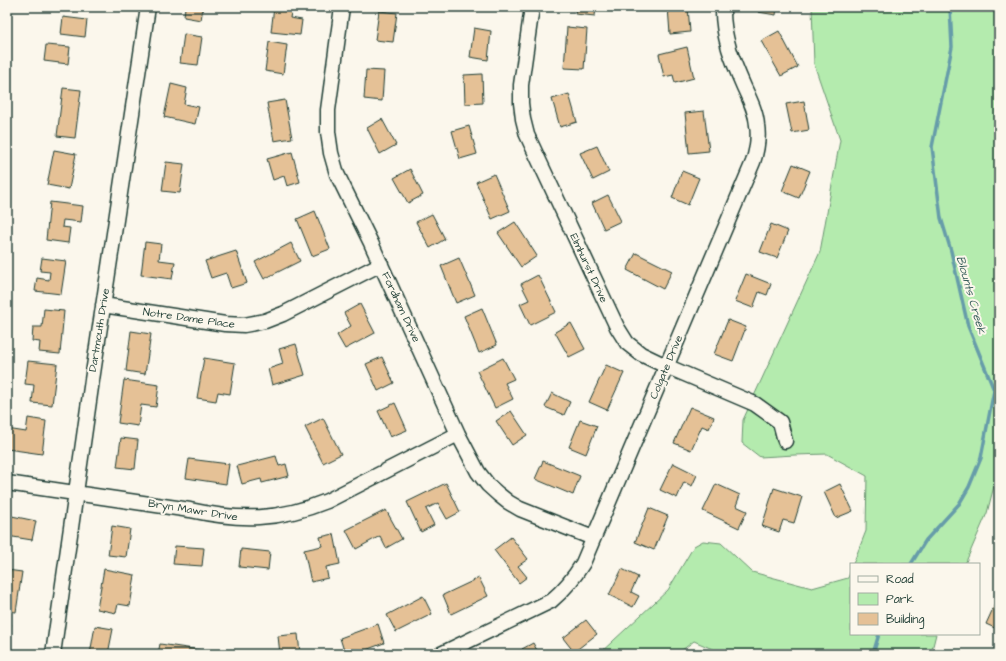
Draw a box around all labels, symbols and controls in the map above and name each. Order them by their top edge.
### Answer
street label: Elmhurst Drive [566,231,612,305]
water label: Blounts Creek [952,254,990,337]
street label: Fordham Drive [378,269,424,345]
street label: Dartmouth Drive [85,287,113,373]
street label: Notre Dame Place [142,304,236,332]
street label: Colgate Drive [646,333,687,402]
street label: Bryn Mawr Drive [147,496,239,525]
legend [850,563,980,635]
text: Road [886,571,914,588]
text: Park [886,591,914,608]
text: Building [886,611,924,629]

